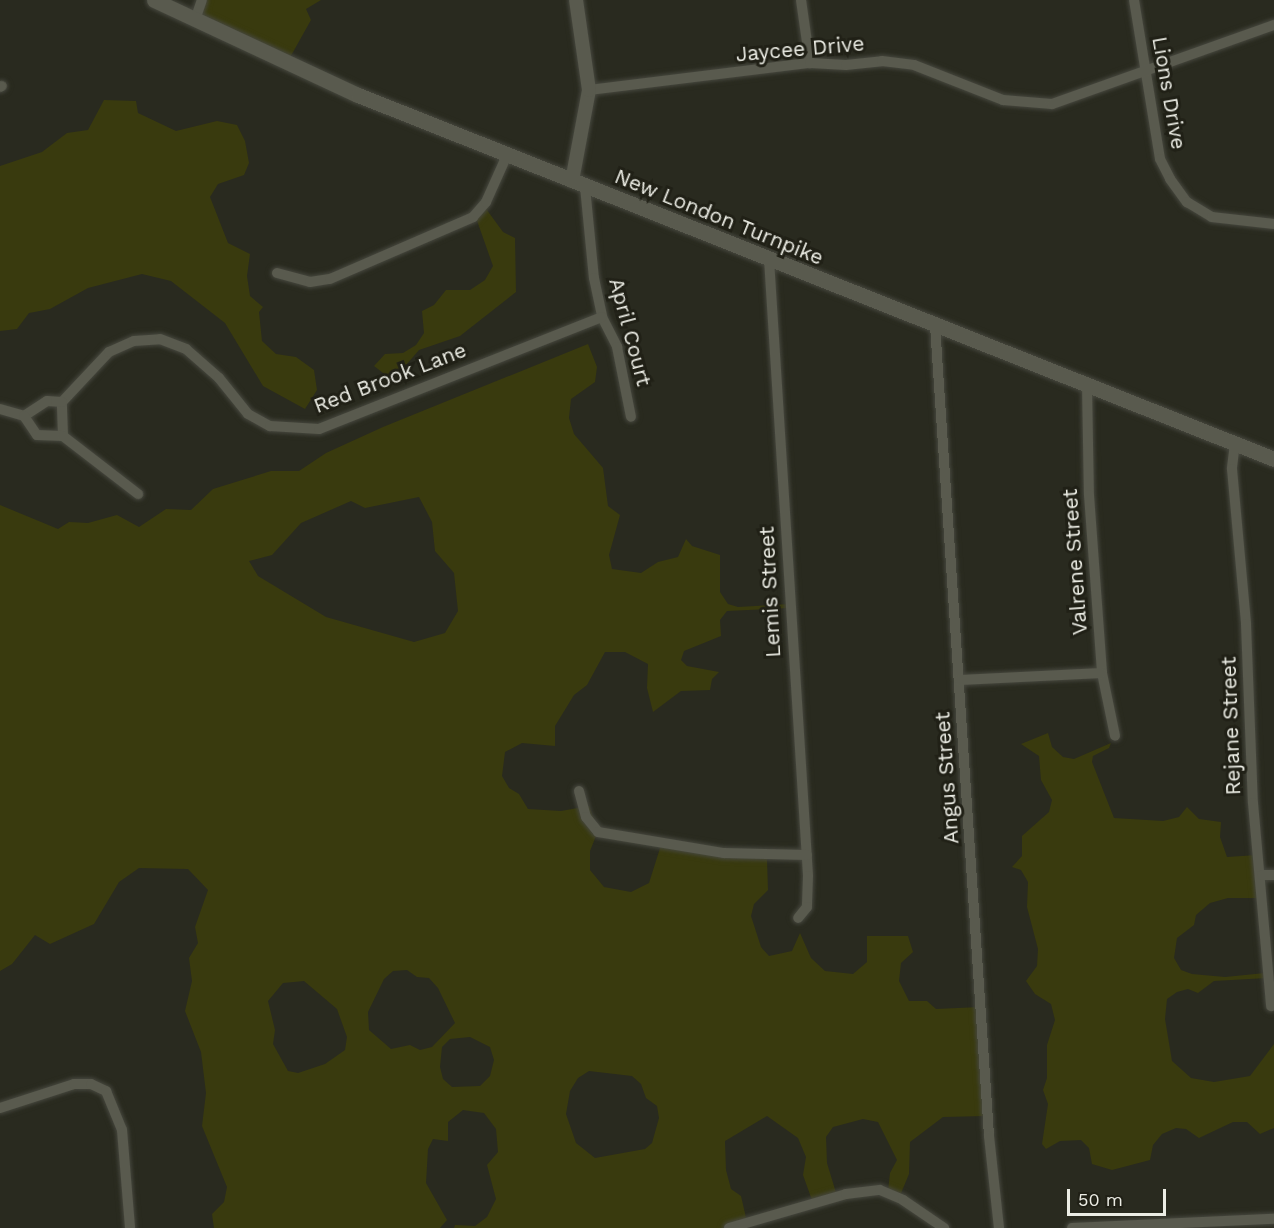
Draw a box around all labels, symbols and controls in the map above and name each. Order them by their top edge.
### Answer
street label: Jaycee Drive [735,31,865,67]
street label: Lions Drive [1147,35,1191,151]
street label: New London Turnpike [611,163,827,271]
street label: April Court [603,275,657,389]
street label: Red Brook Lane [310,337,470,419]
street label: Valrene Street [1057,488,1093,636]
street label: Lemis Street [754,526,786,658]
street label: Rejane Street [1216,656,1246,796]
street label: Angus Street [930,711,964,845]
scale bar [1070,1177,1169,1215]
text: 50 m [1078,1189,1123,1210]

